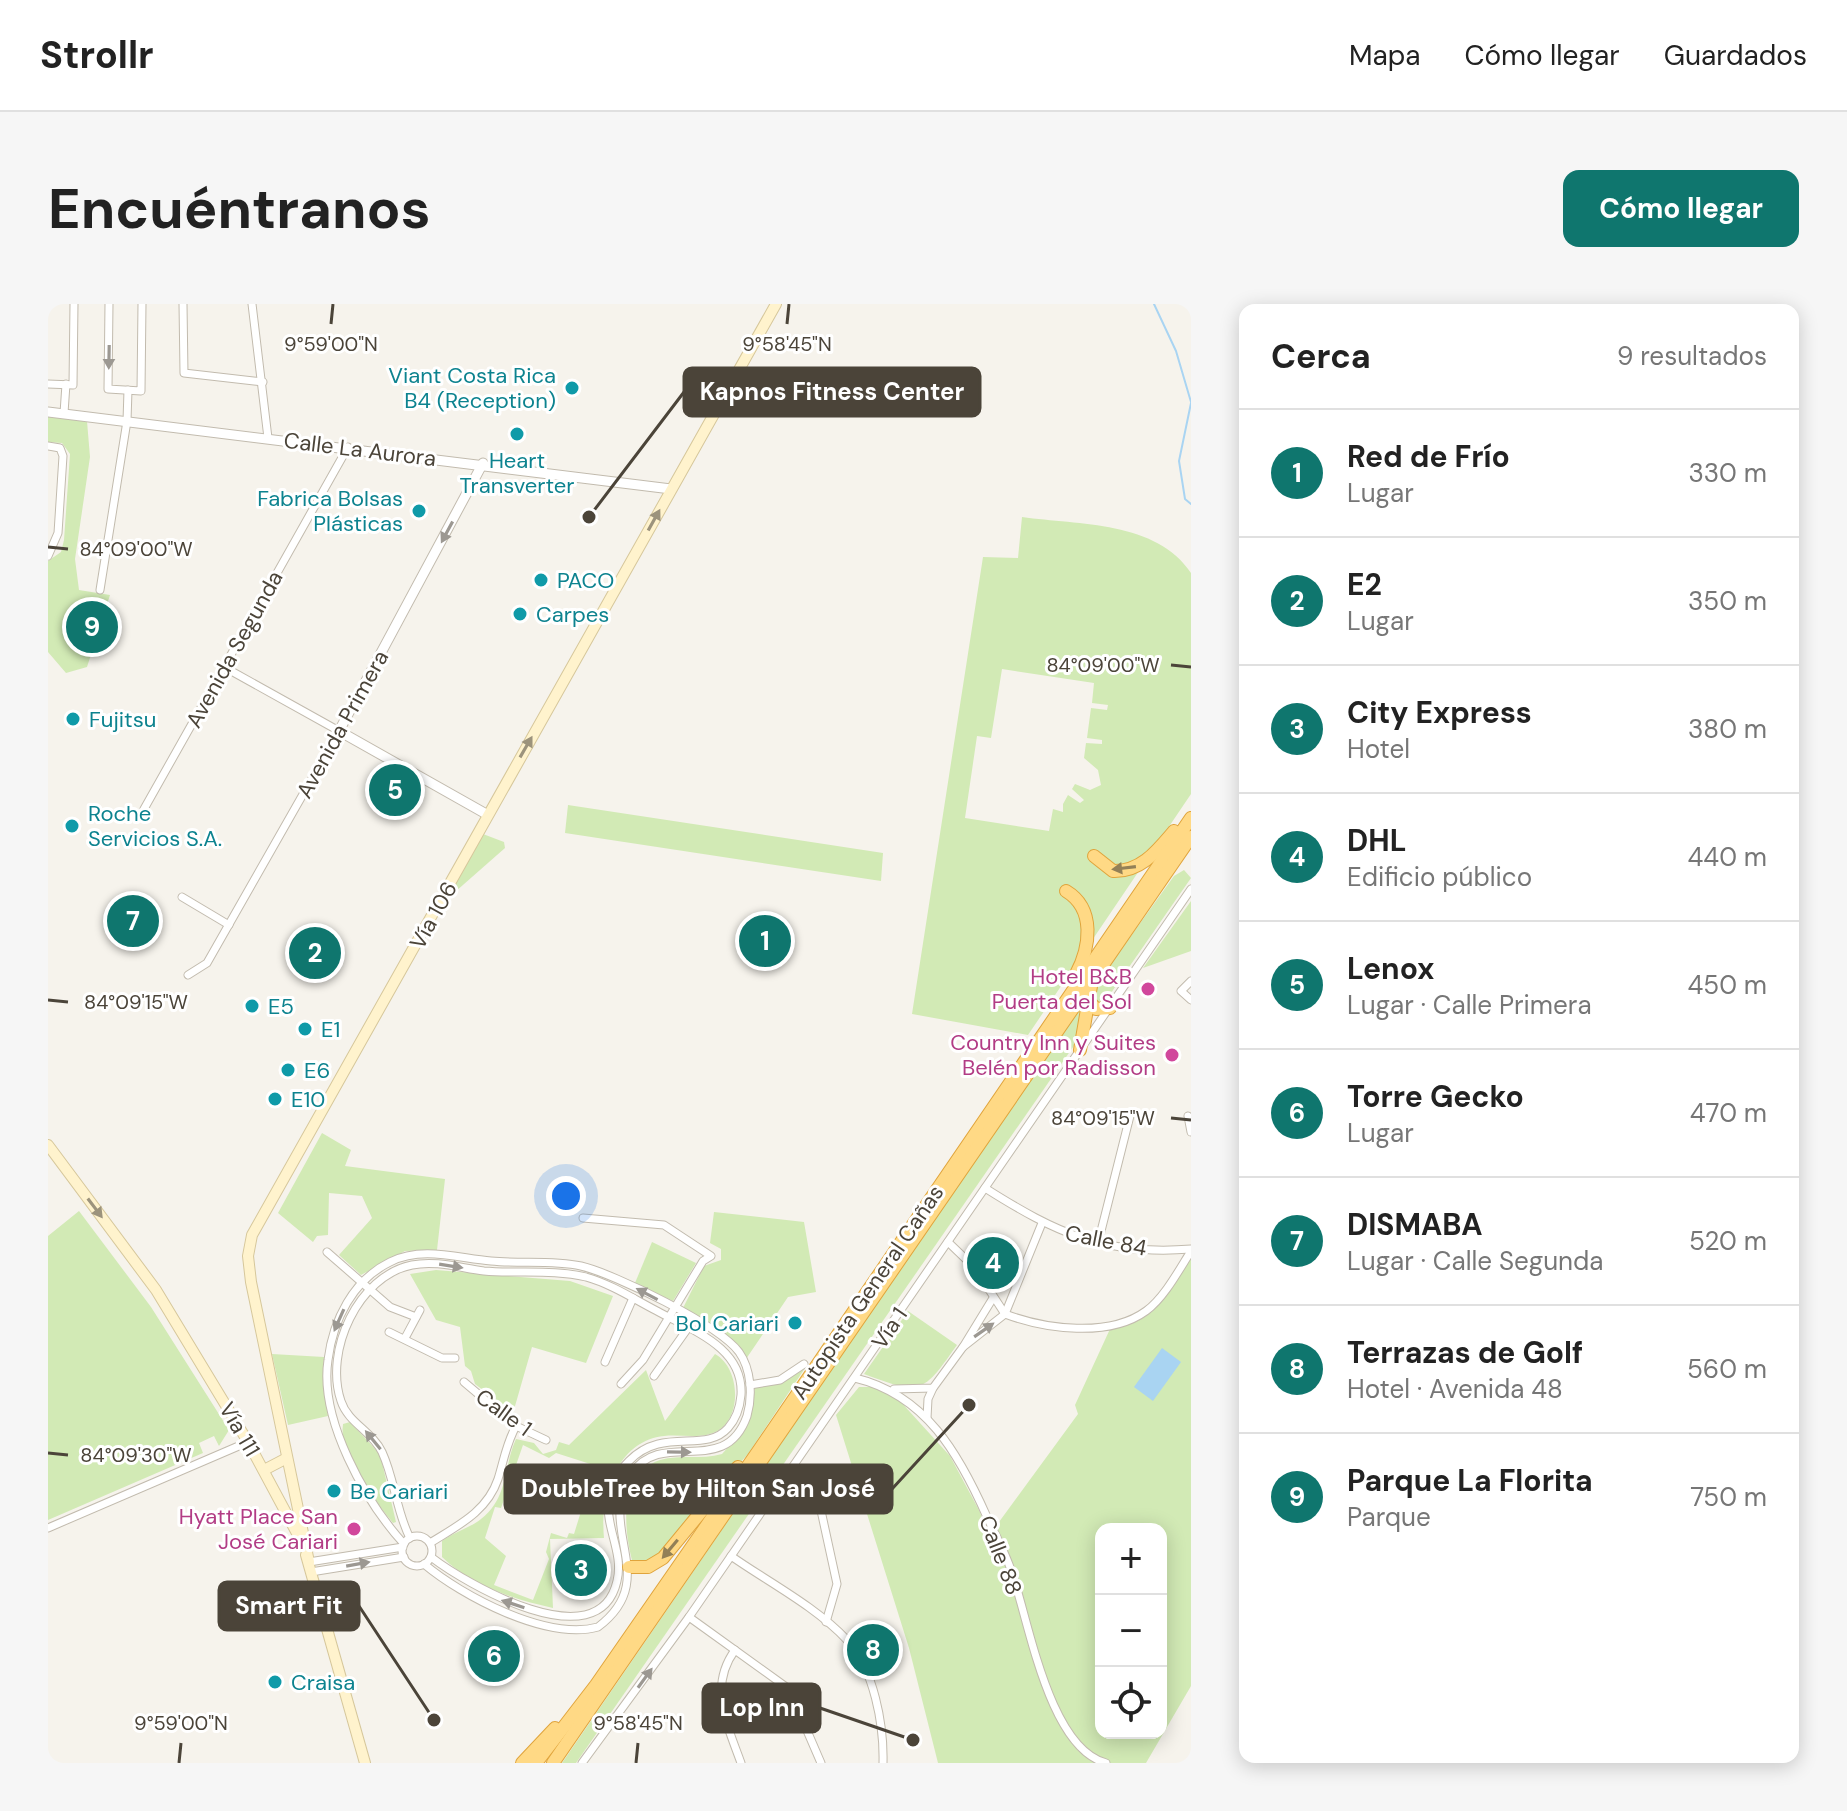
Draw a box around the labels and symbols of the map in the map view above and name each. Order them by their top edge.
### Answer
text: 9°59'00"N [284,331,378,357]
text: 9°58'45"N [742,331,832,357]
one-way arrow [103,345,115,370]
place label: Viant Costa Rica B4 (Reception) [388,361,556,415]
callout: Kapnos Fitness Center [684,368,980,416]
text: Kapnos Fitness Center [700,376,964,407]
marker: Viant Costa Rica B4 (Reception) [563,379,581,397]
marker: Heart Transverter [508,425,526,443]
street label: Calle La Aurora [282,426,438,473]
place label: Heart Transverter [460,446,574,500]
place label: Fabrica Bolsas Plásticas [257,484,403,538]
marker: Fabrica Bolsas Plásticas [410,502,428,520]
one-way arrow [647,509,661,531]
one-way arrow [440,521,454,543]
text: 84°09'00"W [79,536,193,562]
street label: Avenida Segunda [179,566,290,733]
place label: PACO [557,566,614,595]
marker: PACO [532,571,550,589]
pin: 9 [66,597,118,657]
place label: Carpes [536,600,609,629]
marker: Carpes [511,605,529,623]
street label: Avenida Primera [290,645,395,803]
text: 84°09'00"W [1046,652,1160,678]
place label: Fujitsu [89,705,156,734]
marker: Fujitsu [64,710,82,728]
one-way arrow [519,736,533,758]
pin: 5 [369,760,421,820]
place label: Roche Servicios S.A. [88,799,222,853]
marker: Roche Servicios S.A. [63,817,81,835]
one-way arrow [1112,862,1137,875]
street label: Vía 106 [403,876,464,954]
pin: 7 [107,891,159,951]
pin: 1 [739,911,791,971]
pin: 2 [289,923,341,983]
place label: Hotel B&B Puerta del Sol [992,962,1132,1016]
marker: Hotel B&B Puerta del Sol [1139,980,1157,998]
text: 84°09'15"W [84,989,188,1015]
place label: E5 [268,992,294,1021]
marker: E5 [243,997,261,1015]
place label: E1 [321,1015,340,1044]
marker: E1 [296,1020,314,1038]
place label: Country Inn y Suites Belén por Radisson [950,1028,1156,1082]
marker: Country Inn y Suites Belén por Radisson [1163,1046,1181,1064]
place label: E6 [304,1056,330,1085]
marker: E6 [279,1061,297,1079]
place label: E10 [291,1085,325,1114]
marker: E10 [266,1090,284,1108]
text: 84°09'15"W [1051,1105,1155,1131]
your location [546,1176,586,1216]
street label: Autopista General Cañas [785,1179,950,1405]
one-way arrow [86,1198,102,1218]
street label: Calle 84 [1063,1218,1149,1263]
pin: 4 [967,1233,1019,1293]
one-way arrow [439,1260,464,1273]
one-way arrow [635,1287,658,1300]
street label: Vía 1 [865,1302,914,1355]
one-way arrow [332,1308,346,1332]
place label: Bol Cariari [675,1309,779,1338]
marker: Bol Cariari [786,1314,804,1332]
one-way arrow [973,1323,994,1338]
street label: Calle 1 [470,1382,538,1443]
street label: Vía 111 [212,1397,267,1462]
one-way arrow [364,1430,381,1451]
text: 84°09'30"W [80,1442,192,1468]
one-way arrow [667,1446,693,1458]
callout: DoubleTree by Hilton San José [505,1465,892,1513]
text: DoubleTree by Hilton San José [521,1473,875,1504]
place label: Be Cariari [350,1477,448,1506]
marker: Be Cariari [325,1482,343,1500]
place label: Hyatt Place San José Cariari [179,1502,338,1556]
street label: Calle 88 [972,1511,1029,1599]
marker: Hyatt Place San José Cariari [345,1520,363,1538]
one-way arrow [662,1539,678,1559]
pin: 3 [555,1540,607,1600]
one-way arrow [346,1558,371,1570]
callout: Smart Fit [219,1582,359,1630]
text: Smart Fit [235,1590,343,1621]
one-way arrow [501,1597,525,1610]
pin: 8 [847,1620,899,1680]
pin: 6 [468,1626,520,1686]
one-way arrow [637,1667,652,1688]
place label: Craisa [291,1668,355,1697]
marker: Craisa [266,1673,284,1691]
callout: Lop Inn [703,1684,820,1732]
text: Lop Inn [720,1692,805,1723]
text: 9°59'00"N [134,1710,228,1736]
text: 9°58'45"N [593,1710,683,1736]

